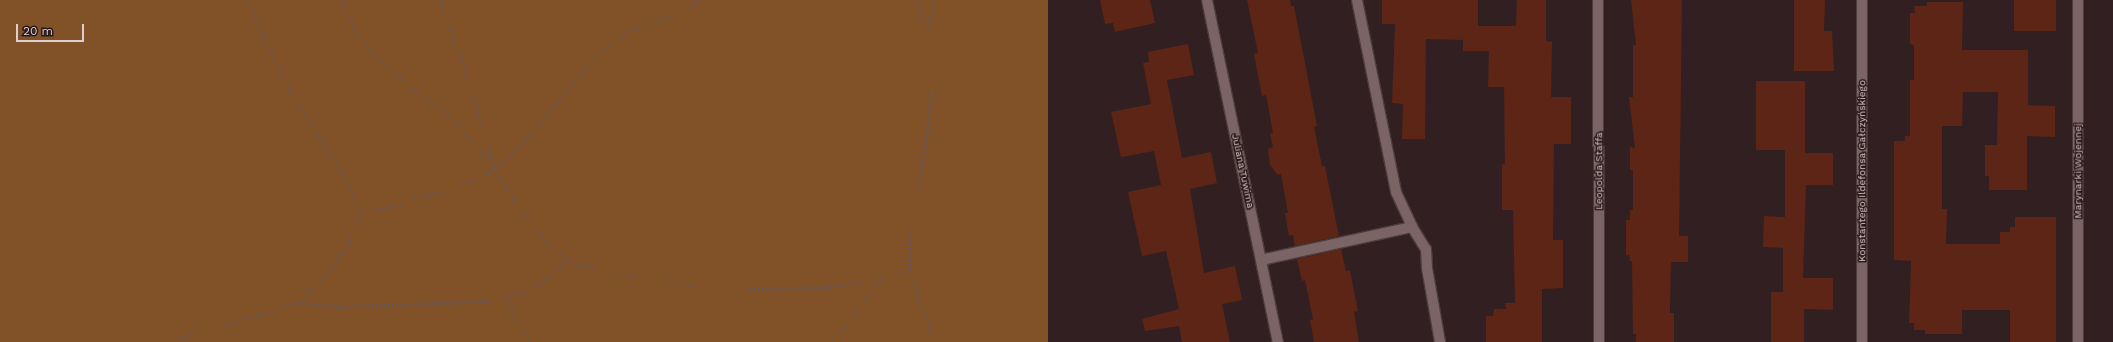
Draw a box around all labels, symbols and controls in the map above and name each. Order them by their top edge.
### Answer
scale bar [18,16,86,42]
text: 20 m [23,24,53,38]
street label: Konstantego Ildefonsa Gałczyńskiego [1856,80,1868,262]
street label: Marynarki Wojennej [2072,123,2084,219]
street label: Leopolda Staffa [1593,132,1605,210]
street label: Juliana Tuwima [1229,133,1257,209]

